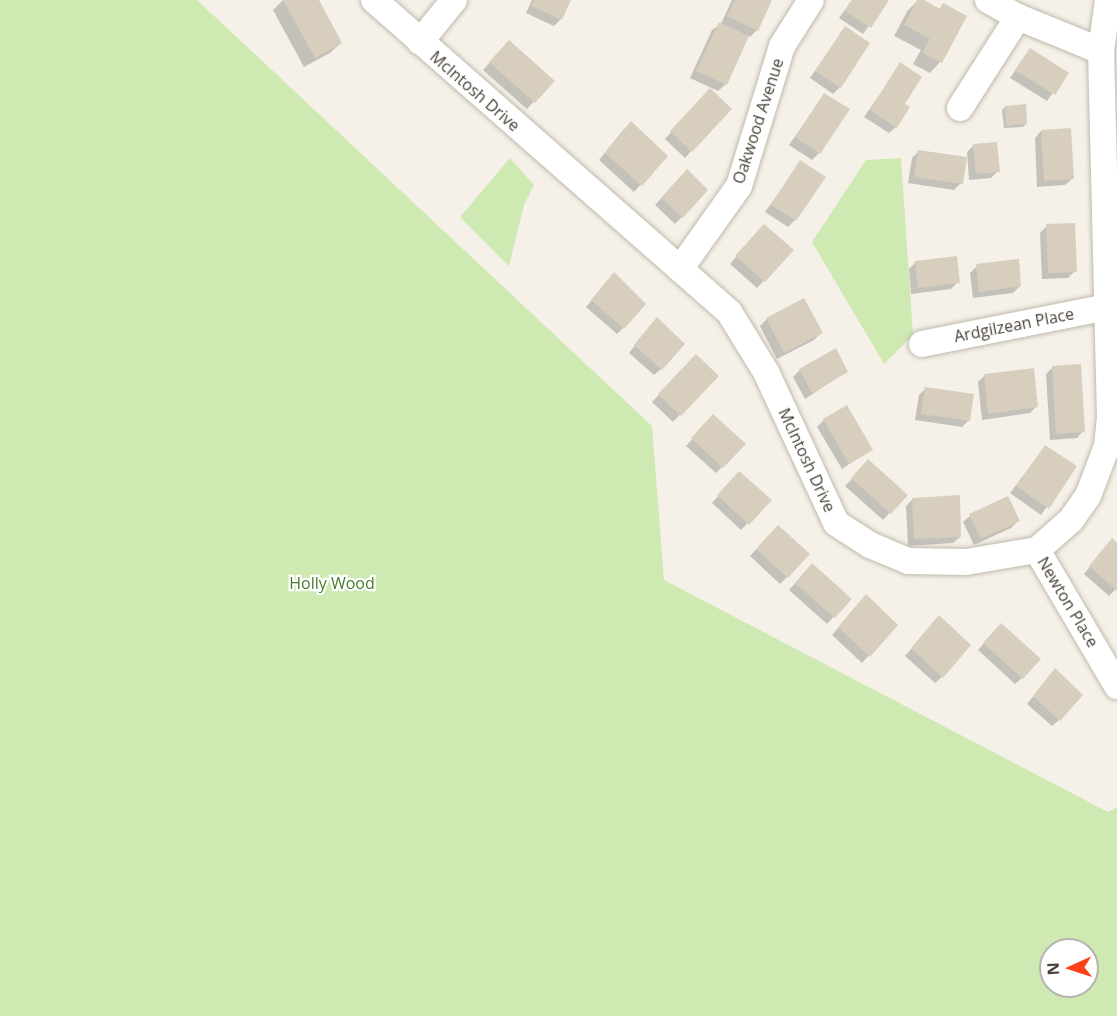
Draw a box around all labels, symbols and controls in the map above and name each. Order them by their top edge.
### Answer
street label: McIntosh Drive [426,47,524,135]
street label: Oakwood Avenue [729,56,787,186]
street label: Ardgilzean Place [952,304,1076,346]
street label: McIntosh Drive [775,405,839,515]
street label: Newton Place [1034,553,1102,651]
park label: Holly Wood [289,573,375,593]
north arrow [1039,938,1099,998]
text: N [1042,962,1064,976]

